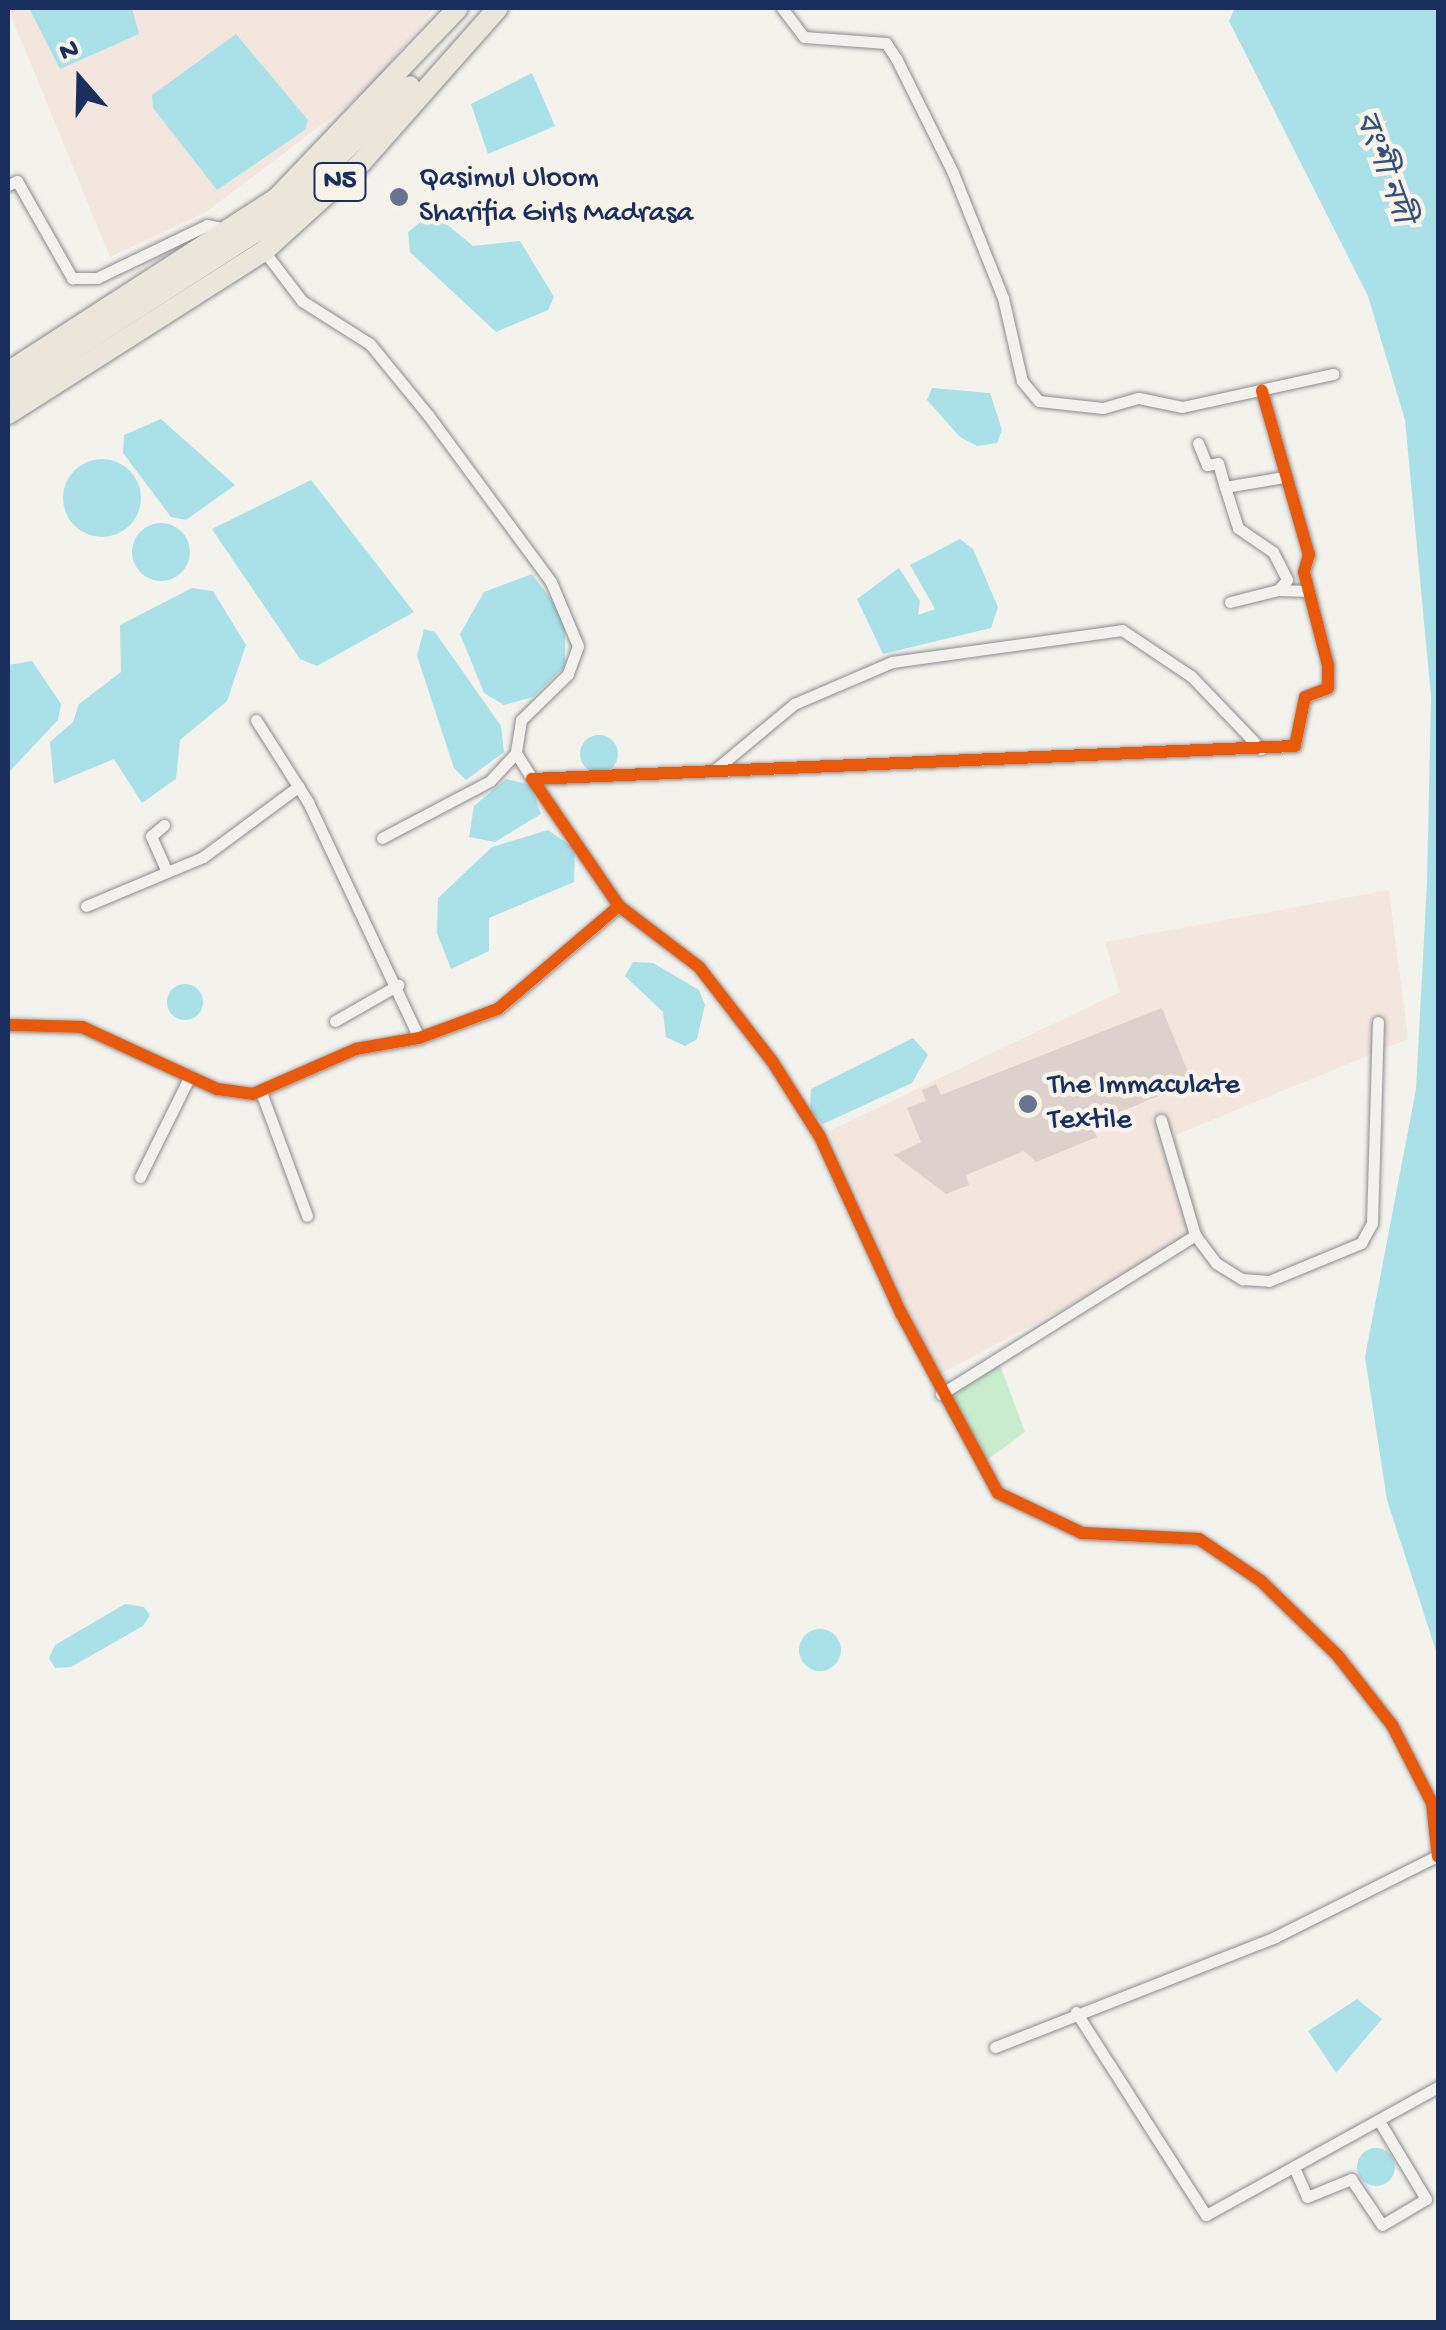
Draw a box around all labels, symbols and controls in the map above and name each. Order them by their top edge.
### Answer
north arrow [30,30,130,130]
text: N [55,33,84,70]
water label: বংশী নদী [1343,107,1419,229]
road number: N5 [312,159,368,205]
place label: Qasimul Uloom Sharifia Girls Madrasa [419,162,693,232]
marker: Qasimul Uloom Sharifia Girls Madrasa [388,186,410,208]
place label: The Immaculate Textile [1048,1069,1240,1140]
marker: The Immaculate Textile [1017,1093,1039,1115]

